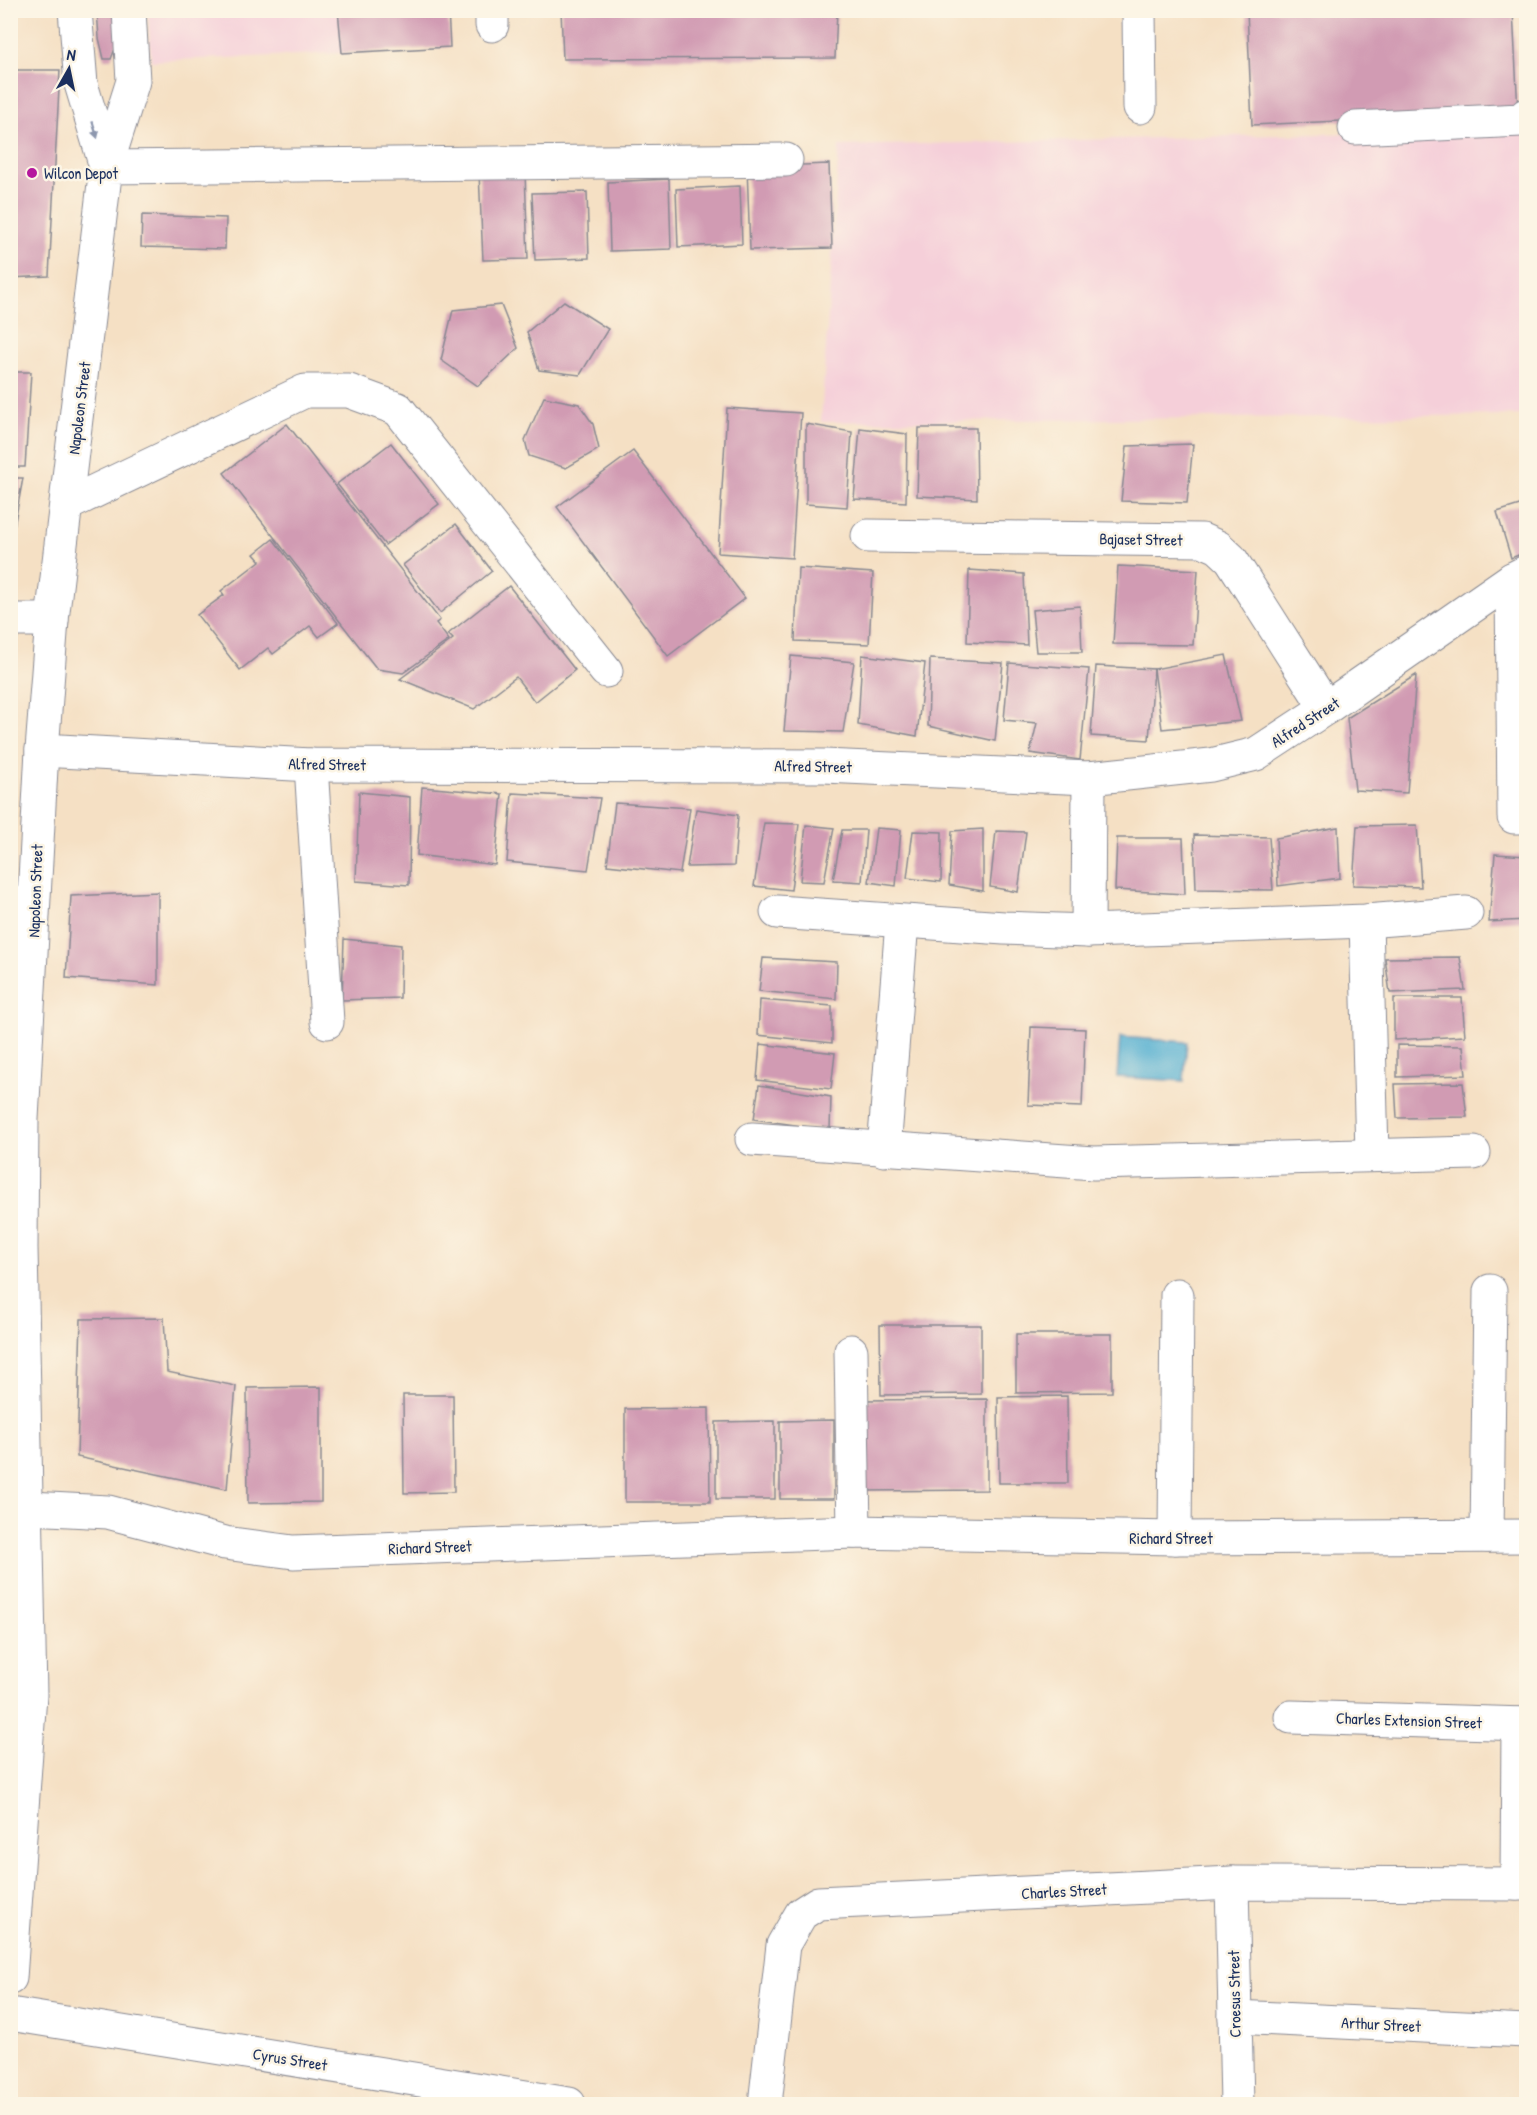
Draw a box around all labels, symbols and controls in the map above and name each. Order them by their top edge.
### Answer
north arrow [39,39,99,99]
text: N [65,43,78,66]
one-way arrow [91,121,100,139]
place label: Wilcon Depot [44,162,119,184]
marker: Wilcon Depot [25,166,39,180]
street label: Napoleon Street [62,360,96,456]
street label: Bajaset Street [1099,527,1183,551]
street label: Alfred Street [1267,691,1344,752]
street label: Alfred Street [288,752,366,776]
street label: Alfred Street [774,754,852,778]
street label: Napoleon Street [22,843,48,938]
street label: Richard Street [1129,1527,1213,1549]
street label: Richard Street [388,1535,473,1559]
street label: Charles Extension Street [1336,1706,1483,1734]
street label: Charles Street [1021,1878,1108,1904]
street label: Croesus Street [1222,1950,1246,2038]
street label: Arthur Street [1341,2011,1422,2037]
street label: Cyrus Street [251,2042,329,2076]

